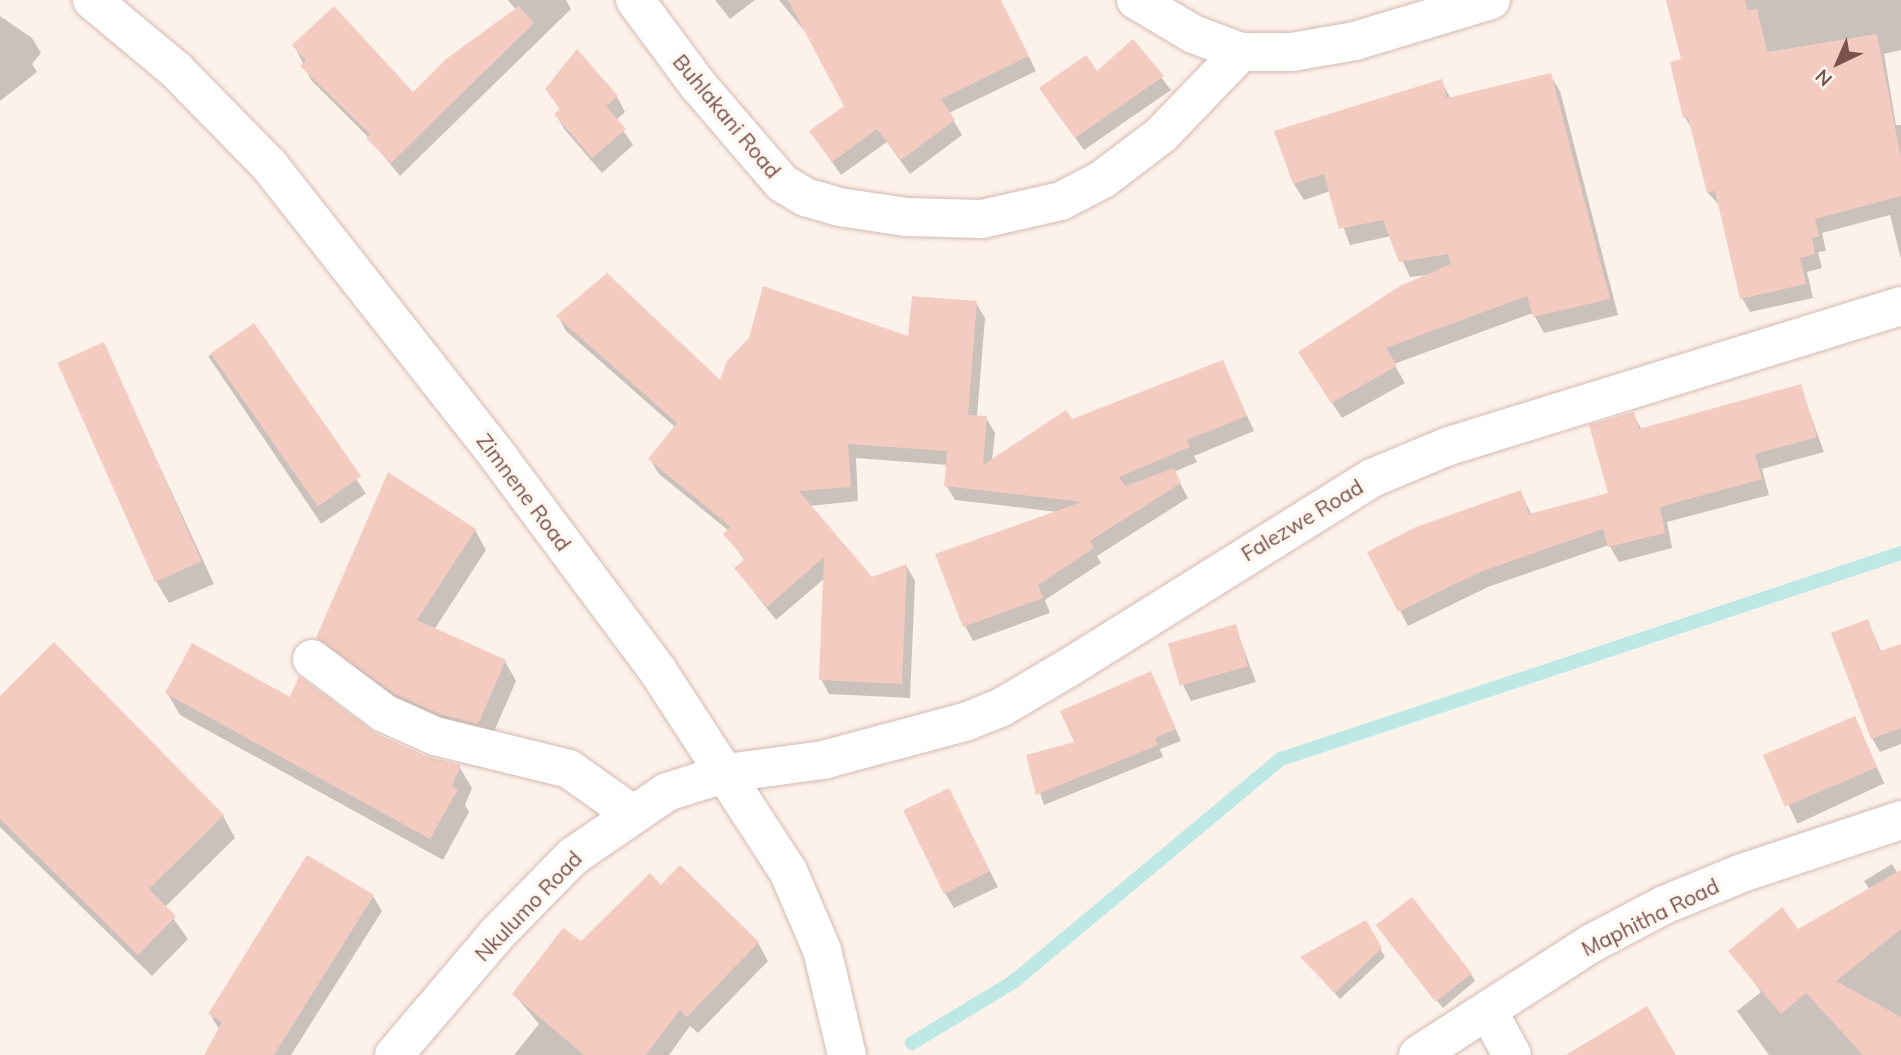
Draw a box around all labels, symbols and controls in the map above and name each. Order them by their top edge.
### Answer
north arrow [1803,28,1873,98]
street label: Buhlakani Road [668,49,786,183]
text: N [1810,64,1837,92]
street label: Zimnene Road [472,428,576,556]
street label: Falezwe Road [1237,474,1367,566]
street label: Nkulumo Road [469,846,587,966]
street label: Maphitha Road [1577,873,1723,961]

